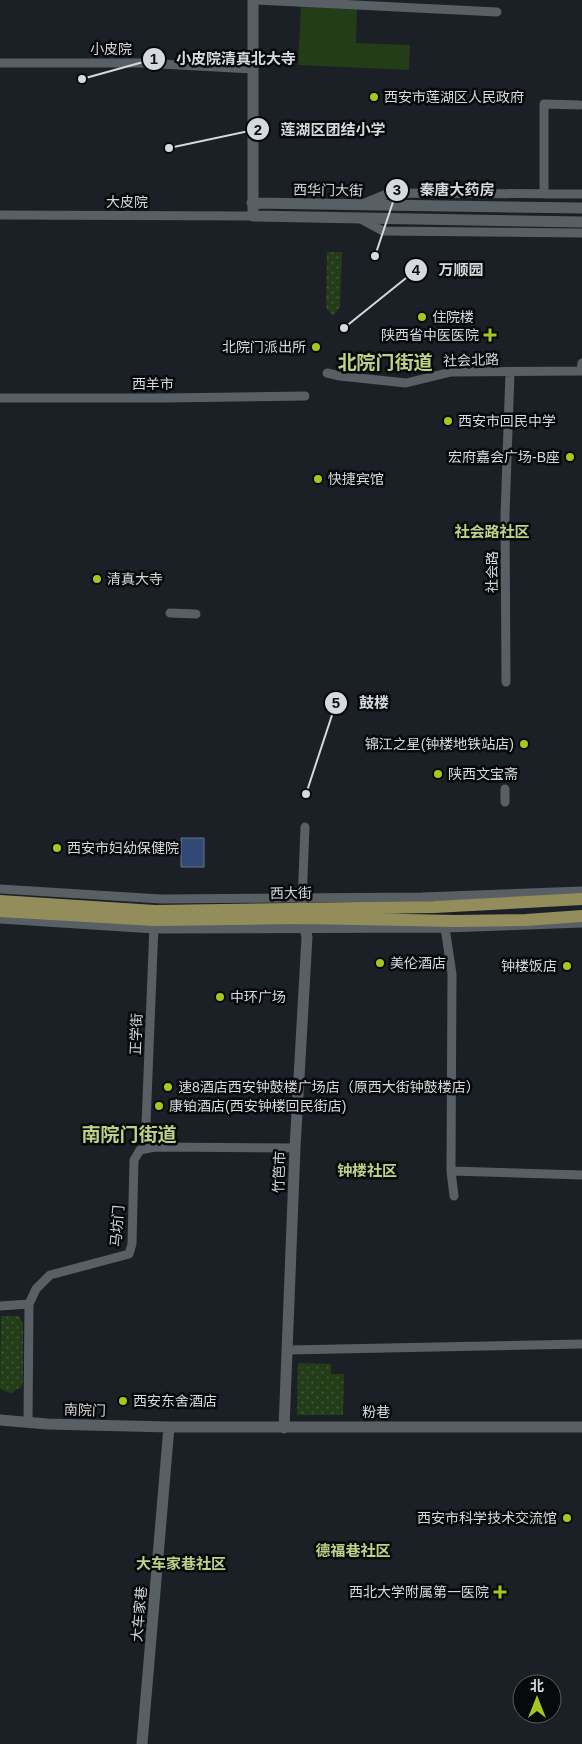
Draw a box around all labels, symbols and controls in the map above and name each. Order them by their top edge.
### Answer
street label: 小皮院 [90,41,132,57]
callout: 小皮院清真北大寺 [141,44,306,74]
text: 1 [150,50,158,67]
text: 小皮院清真北大寺 [176,50,296,67]
place label: 西安市莲湖区人民政府 [384,89,524,105]
marker: 西安市莲湖区人民政府 [368,91,380,103]
callout: 莲湖区团结小学 [246,114,396,144]
text: 2 [254,121,262,138]
text: 莲湖区团结小学 [280,121,386,138]
callout: 秦唐大药房 [384,175,504,205]
street label: 西华门大街 [293,181,363,199]
text: 3 [393,181,401,198]
text: 秦唐大药房 [419,181,495,198]
street label: 大皮院 [106,194,148,210]
callout: 万顺园 [403,255,493,285]
text: 4 [412,261,421,278]
text: 万顺园 [438,261,484,278]
place label: 住院楼 [432,309,474,325]
marker: 住院楼 [416,311,428,323]
place label: 陕西省中医医院 [381,327,479,343]
marker: 陕西省中医医院 [483,328,497,342]
place label: 北院门派出所 [222,339,306,355]
marker: 北院门派出所 [310,341,322,353]
street label: 社会北路 [443,351,499,369]
district label: 北院门街道 [337,352,433,373]
street label: 西羊市 [132,376,174,392]
place label: 西安市回民中学 [458,413,556,429]
marker: 西安市回民中学 [442,415,454,427]
place label: 宏府嘉会广场-B座 [448,449,560,465]
marker: 宏府嘉会广场-B座 [564,451,576,463]
place label: 快捷宾馆 [328,471,384,487]
marker: 快捷宾馆 [312,473,324,485]
district label: 社会路社区 [454,523,530,540]
street label: 社会路 [484,551,500,593]
place label: 清真大寺 [107,571,163,587]
marker: 清真大寺 [91,573,103,585]
callout: 鼓楼 [324,688,399,718]
text: 5 [332,694,340,711]
text: 鼓楼 [359,694,389,711]
place label: 锦江之星(钟楼地铁站店) [365,736,514,752]
marker: 锦江之星(钟楼地铁站店) [518,738,530,750]
place label: 陕西文宝斋 [448,766,518,782]
marker: 陕西文宝斋 [432,768,444,780]
place label: 西安市妇幼保健院 [67,840,179,856]
marker: 西安市妇幼保健院 [51,842,63,854]
street label: 西大街 [270,885,312,901]
place label: 美伦酒店 [390,955,446,971]
marker: 美伦酒店 [374,957,386,969]
place label: 钟楼饭店 [501,958,557,974]
marker: 钟楼饭店 [561,960,573,972]
place label: 中环广场 [230,989,286,1005]
marker: 中环广场 [214,991,226,1003]
street label: 正学街 [127,1013,145,1055]
place label: 速8酒店西安钟鼓楼广场店（原西大街钟鼓楼店） [178,1079,480,1095]
marker: 速8酒店西安钟鼓楼广场店（原西大街钟鼓楼店） [162,1081,174,1093]
place label: 康铂酒店(西安钟楼回民街店) [169,1098,346,1114]
marker: 康铂酒店(西安钟楼回民街店) [153,1100,165,1112]
district label: 南院门街道 [81,1124,177,1145]
street label: 竹笆市 [270,1151,288,1193]
district label: 钟楼社区 [337,1162,397,1179]
street label: 马坊门 [107,1204,127,1248]
place label: 西安东舍酒店 [133,1393,217,1409]
marker: 西安东舍酒店 [117,1395,129,1407]
street label: 南院门 [64,1401,106,1419]
street label: 粉巷 [362,1404,390,1420]
place label: 西安市科学技术交流馆 [417,1510,557,1526]
marker: 西安市科学技术交流馆 [561,1512,573,1524]
district label: 德福巷社区 [315,1542,391,1559]
district label: 大车家巷社区 [136,1555,226,1572]
place label: 西北大学附属第一医院 [349,1584,489,1600]
street label: 大车家巷 [129,1585,149,1643]
marker: 西北大学附属第一医院 [493,1585,507,1599]
north arrow [512,1674,562,1724]
text: 北 [530,1678,544,1694]

